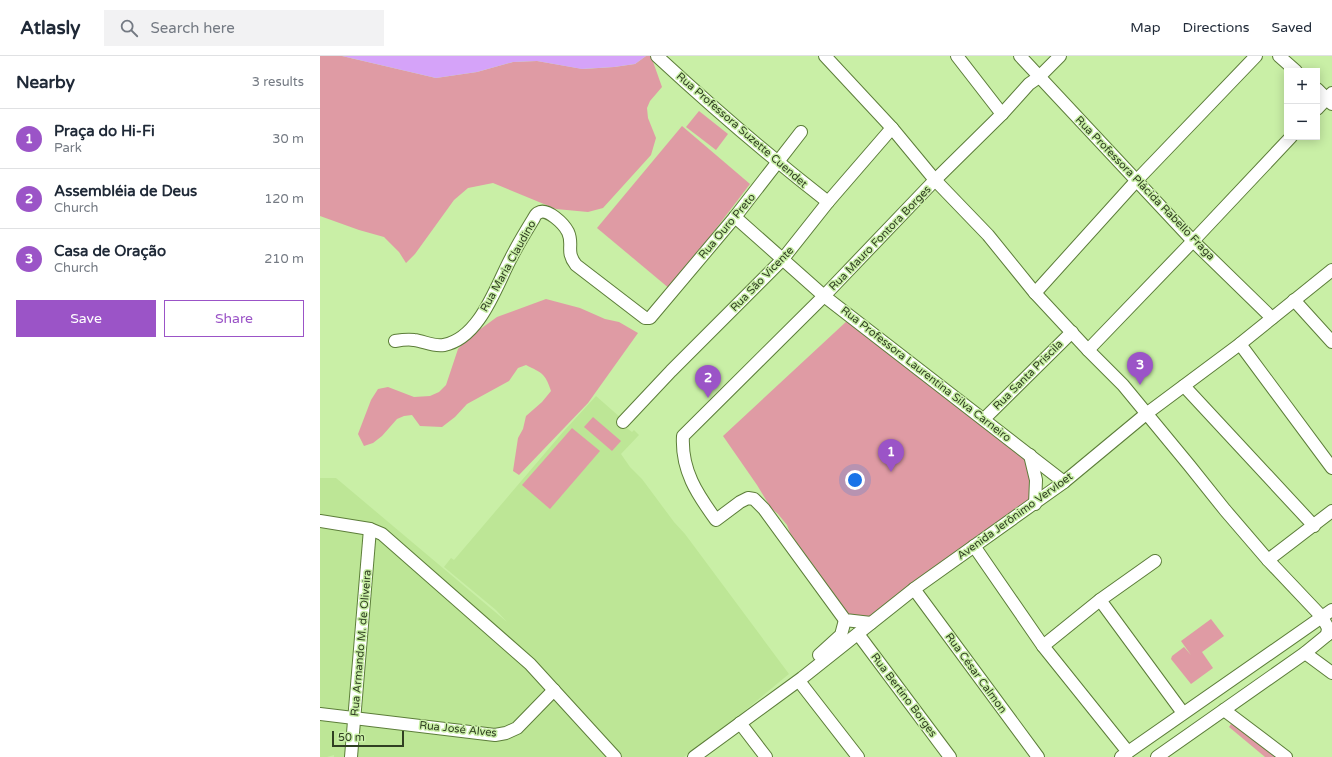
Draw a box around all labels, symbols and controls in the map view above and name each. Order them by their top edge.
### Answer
search box [104,10,384,46]
text: Atlasly [20,17,80,39]
icon: search [118,17,140,39]
text: Search here [150,19,235,37]
text: Map [1130,19,1161,36]
text: Directions [1183,19,1250,36]
text: Saved [1272,19,1312,36]
map controls [1284,68,1320,140]
button: + [1284,68,1320,104]
street label: Rua Professora Suzette Cuendet [674,70,810,190]
text: Nearby [16,72,75,93]
text: 3 results [252,74,304,90]
button: − [1284,104,1320,140]
street label: Rua Professora Plácida Rabello Fraga [1073,113,1217,263]
text: Praça do Hi-Fi [54,122,155,140]
text: 1 [25,131,33,147]
text: 30 m [272,131,304,147]
text: Park [54,140,82,156]
text: Assembléia de Deus [54,182,197,200]
street label: Rua Mauro Fontora Borges [826,183,934,293]
text: 2 [25,191,33,207]
text: 120 m [264,191,304,207]
street label: Rua Ouro Preto [696,191,758,261]
text: Church [54,200,98,216]
street label: Rua Maria Claudino [477,218,539,314]
text: Casa de Oração [54,242,166,260]
street label: Rua São Vicente [728,244,796,314]
text: 3 [25,251,33,267]
text: 210 m [264,251,304,267]
text: Church [54,260,98,276]
button: Save [16,300,156,337]
button: Share [164,300,304,337]
street label: Rua Professora Laurentina Silva Carneiro [838,304,1014,445]
street label: Rua Santa Priscila [990,337,1066,413]
pin: 3 [1127,352,1153,385]
pin: 2 [695,365,721,398]
pin: 1 [878,439,904,472]
your location [845,470,865,490]
street label: Avenida Jerônimo Vervloet [955,470,1075,562]
street label: Rua Armando M. de Oliveira [348,569,374,717]
street label: Rua César Calmon [943,630,1009,716]
street label: Rua Bertino Borges [868,651,940,739]
street label: Rua José Alves [419,718,497,740]
scale bar [332,729,404,748]
text: 50 m [338,731,365,744]

